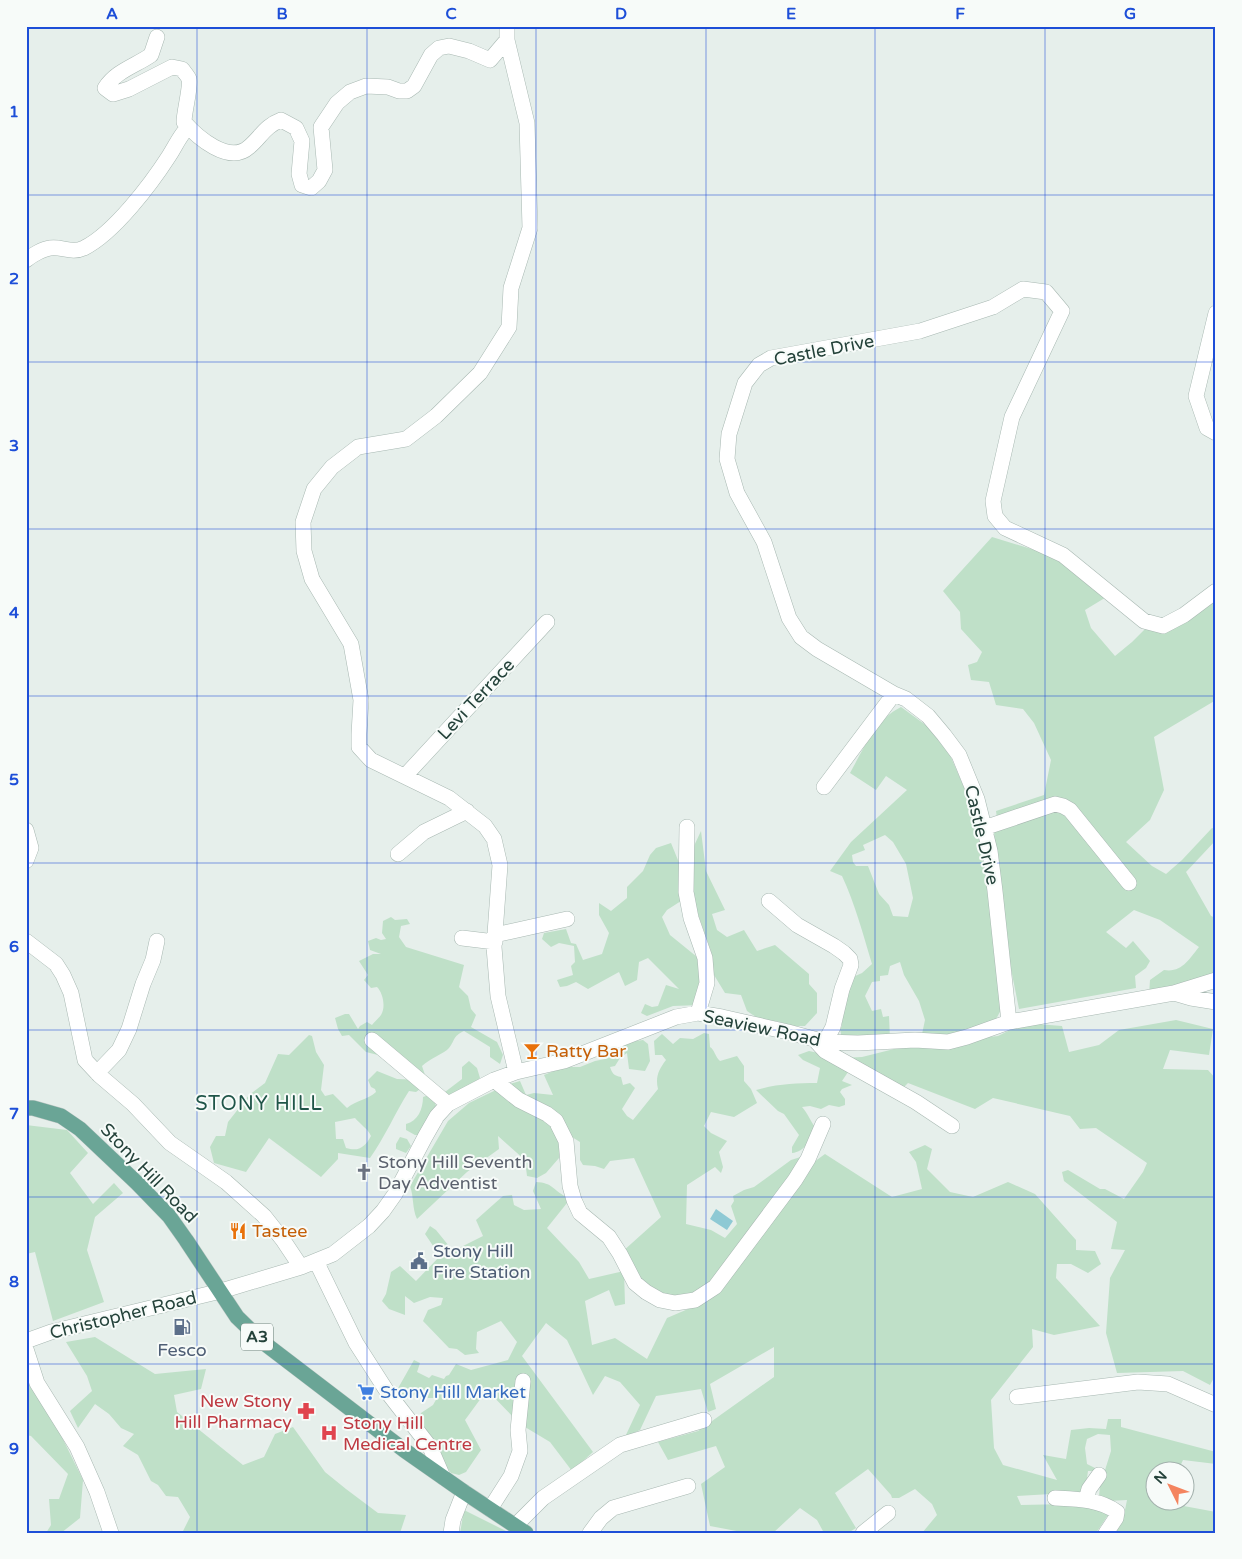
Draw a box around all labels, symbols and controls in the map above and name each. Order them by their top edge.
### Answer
text: A [106,4,118,24]
text: B [276,4,288,24]
text: C [445,4,457,24]
text: D [615,4,627,24]
text: E [786,4,796,24]
text: F [955,4,965,24]
text: G [1124,4,1136,24]
text: 1 [9,102,19,122]
text: 2 [9,269,19,289]
street label: Castle Drive [772,329,876,371]
text: 3 [9,436,19,456]
text: 4 [9,603,19,623]
street label: Levi Terrace [433,654,519,744]
text: 5 [9,770,19,790]
street label: Castle Drive [960,783,1004,887]
text: 6 [9,937,19,957]
street label: Seaview Road [701,1005,823,1051]
place label: Ratty Bar [546,1040,626,1062]
bar icon: Ratty Bar [522,1041,542,1061]
district label: STONY HILL [195,1092,323,1116]
text: 7 [9,1104,19,1124]
street label: Stony Hill Road [96,1118,202,1228]
place label: Stony Hill Seventh Day Adventist [378,1151,532,1194]
church icon: Stony Hill Seventh Day Adventist [354,1162,374,1182]
place label: Tastee [252,1220,307,1242]
restaurant icon: Tastee [228,1221,248,1241]
place label: Stony Hill Fire Station [433,1240,530,1283]
public building icon: Stony Hill Fire Station [409,1251,429,1271]
text: 8 [9,1272,19,1292]
street label: Christopher Road [47,1286,199,1344]
fuel station icon: Fesco [172,1317,192,1337]
road number: A3 [241,1324,273,1350]
place label: Fesco [157,1339,207,1361]
place label: Stony Hill Market [380,1381,526,1403]
supermarket icon: Stony Hill Market [356,1382,376,1402]
place label: New Stony Hill Pharmacy [175,1390,292,1433]
pharmacy icon: New Stony Hill Pharmacy [296,1401,316,1421]
place label: Stony Hill Medical Centre [343,1412,472,1455]
hospital icon: Stony Hill Medical Centre [319,1423,339,1443]
text: 9 [9,1439,19,1459]
north arrow [1144,1462,1194,1512]
text: N [1151,1468,1171,1488]

